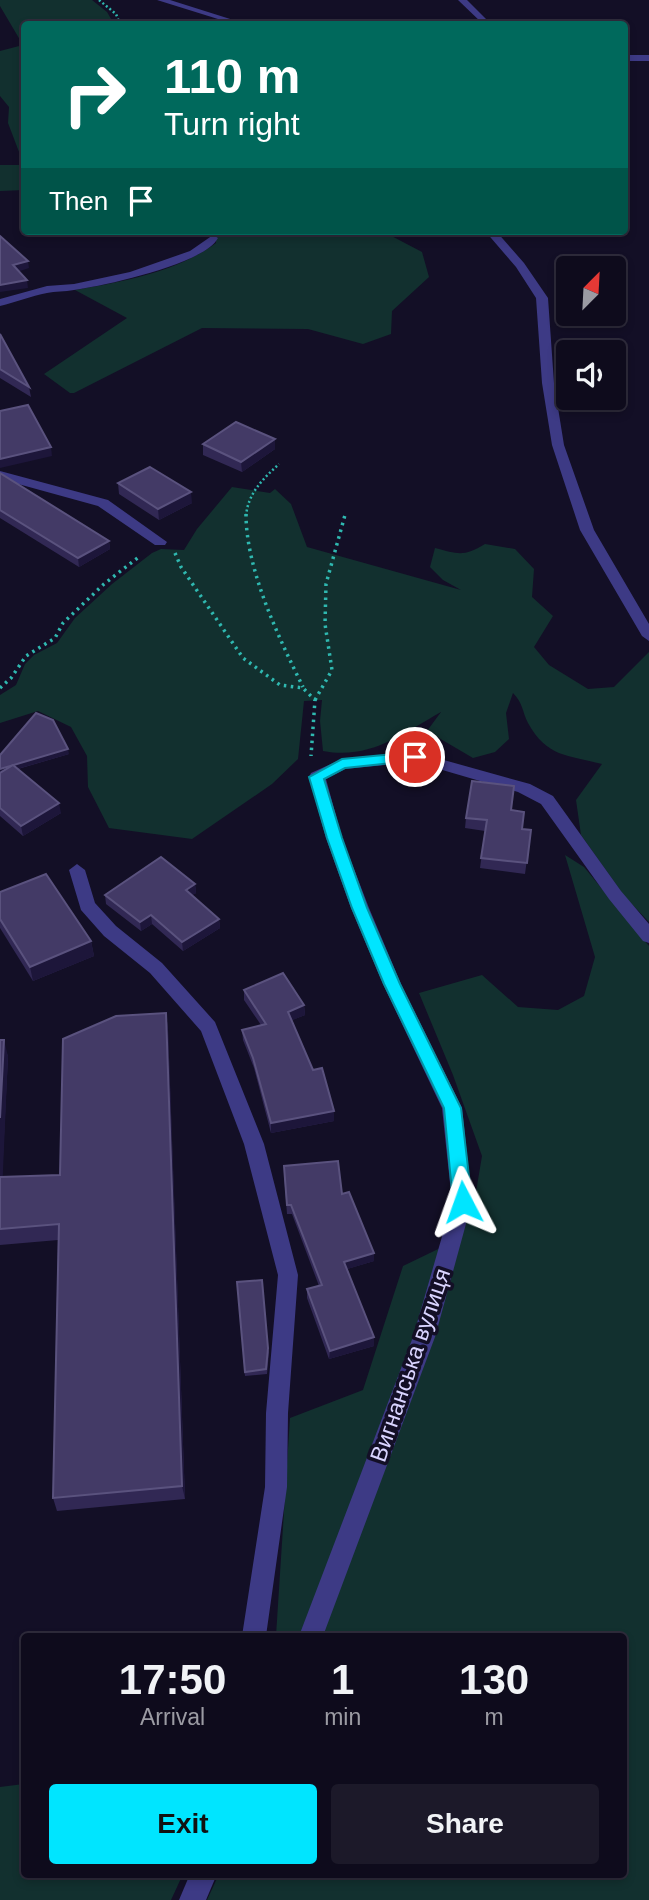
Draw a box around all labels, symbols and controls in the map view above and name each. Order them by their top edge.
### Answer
icon: right [49,49,140,140]
text: 110 m [164,49,300,103]
text: Turn right [164,106,300,142]
icon: arrive [122,182,160,220]
text: Then [49,186,108,216]
north arrow [556,256,626,326]
map controls [556,256,626,410]
button: sound [556,340,626,410]
pin [385,727,445,787]
icon: arrive [396,738,434,776]
position arrow [426,1165,500,1239]
street label: Вигнанська вулиця [365,1265,455,1465]
text: 17:50 [119,1656,226,1703]
text: 1 [331,1656,354,1703]
text: 130 [459,1656,529,1703]
text: Arrival [140,1704,205,1730]
text: min [324,1704,361,1730]
text: m [485,1704,504,1730]
button: Exit [49,1784,317,1864]
button: Share [331,1784,599,1864]

